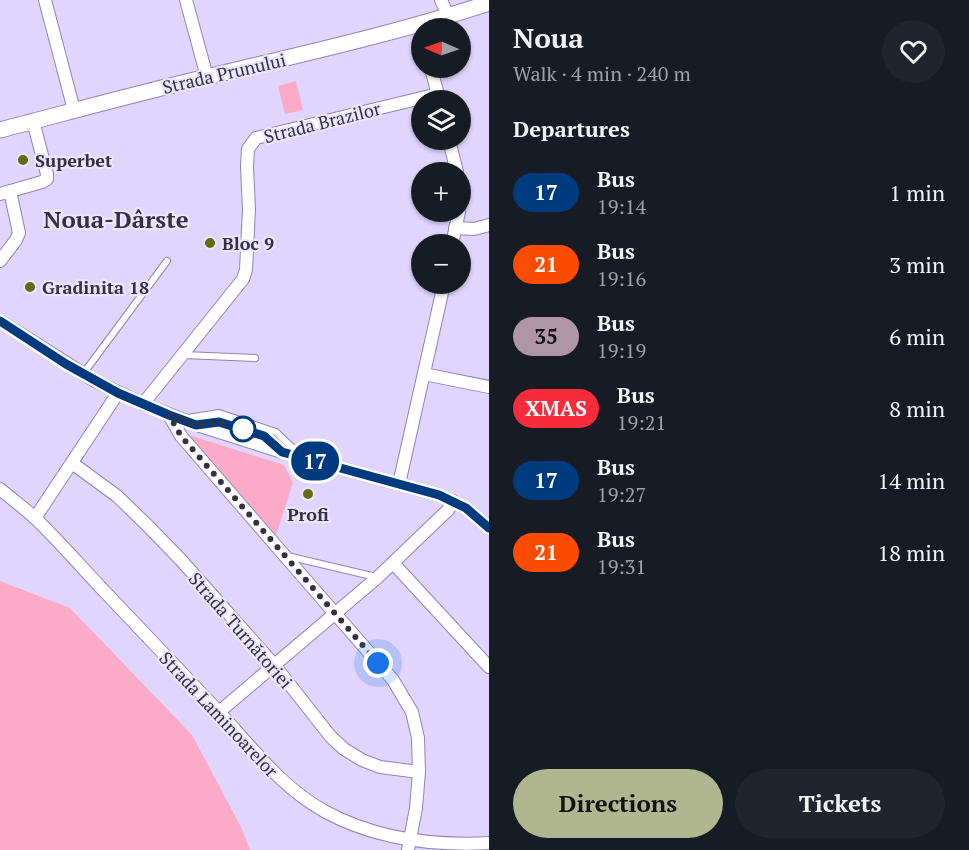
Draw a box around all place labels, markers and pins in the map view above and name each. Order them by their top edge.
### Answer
place label: Superbet [35,148,112,172]
marker: Superbet [16,153,30,167]
place label: Bloc 9 [222,231,274,255]
marker: Bloc 9 [203,236,217,250]
place label: Gradinita 18 [42,275,149,299]
marker: Gradinita 18 [23,280,37,294]
unlabelled marker [230,416,256,442]
marker: Profi [301,487,315,501]
place label: Profi [287,502,329,526]

